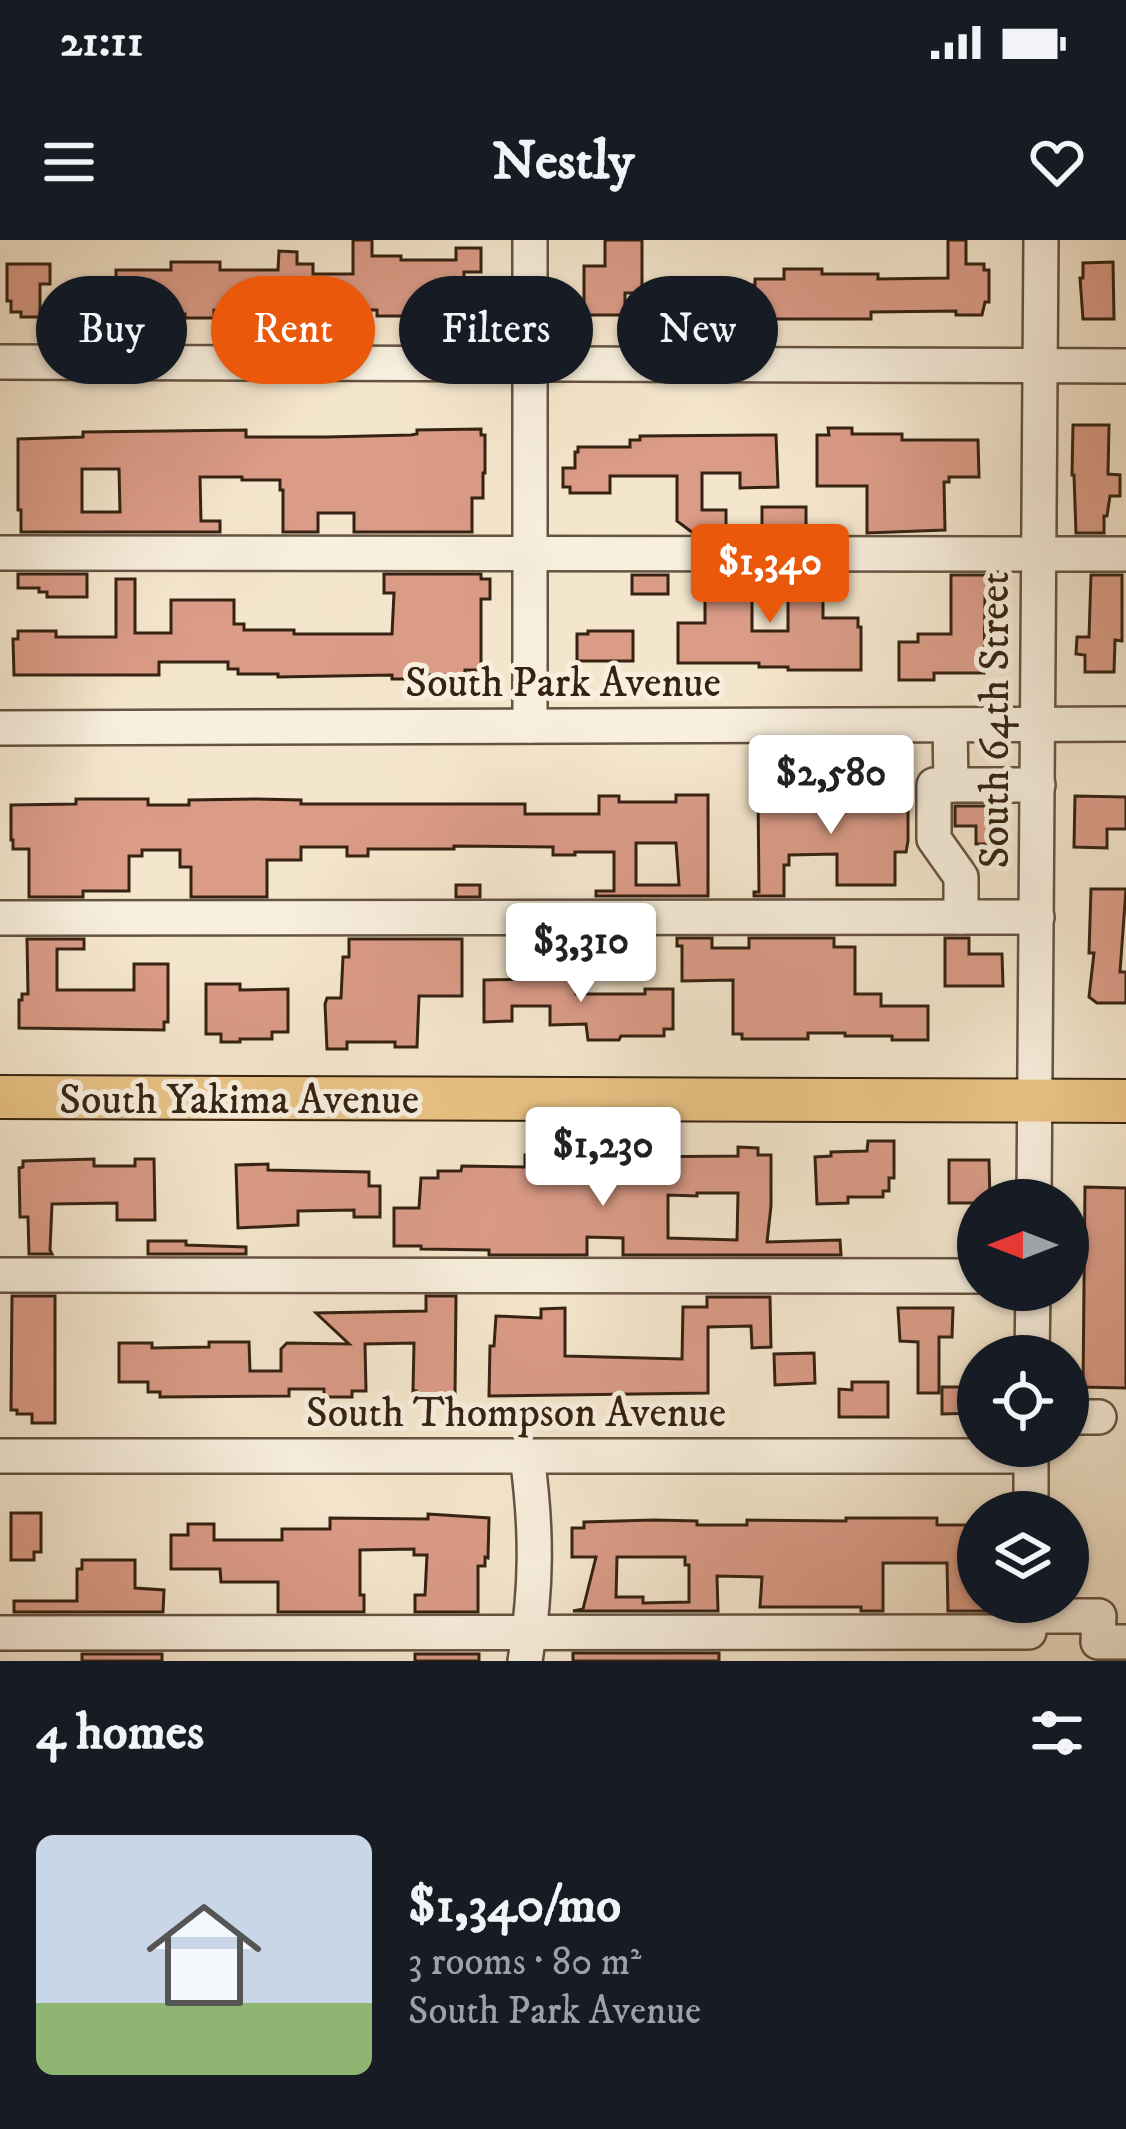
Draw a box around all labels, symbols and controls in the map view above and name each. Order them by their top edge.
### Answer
text: 21:11 [60,14,143,70]
icon: menu [36,129,102,195]
text: Nestly [492,129,634,196]
icon: heart [1024,129,1090,195]
chip: Buy [36,276,187,384]
chip: Rent [211,276,375,384]
chip: Filters [399,276,593,384]
chip: New [617,276,778,384]
pin: $1,340 [672,524,868,626]
text: $1,340 [718,538,822,587]
street label: South 64th Street [970,571,1022,869]
street label: South Park Avenue [405,658,721,710]
pin: $2,580 [733,735,929,837]
text: $2,580 [776,749,886,798]
pin: $3,310 [483,903,679,1005]
text: $3,310 [533,917,629,966]
street label: South Yakima Avenue [59,1075,419,1127]
pin: $1,230 [505,1107,701,1209]
text: $1,230 [553,1121,653,1170]
north arrow [957,1179,1089,1311]
map controls [957,1179,1089,1623]
button: locate [957,1335,1089,1467]
street label: South Thompson Avenue [306,1388,726,1440]
button: layers [957,1491,1089,1623]
icon: filters [1024,1700,1090,1766]
text: 4 homes [36,1701,204,1765]
text: $1,340/mo [408,1874,621,1938]
icon: home [132,1883,276,2027]
text: 3 rooms · 80 m² [408,1938,641,1987]
text: South Park Avenue [408,1987,701,2036]

